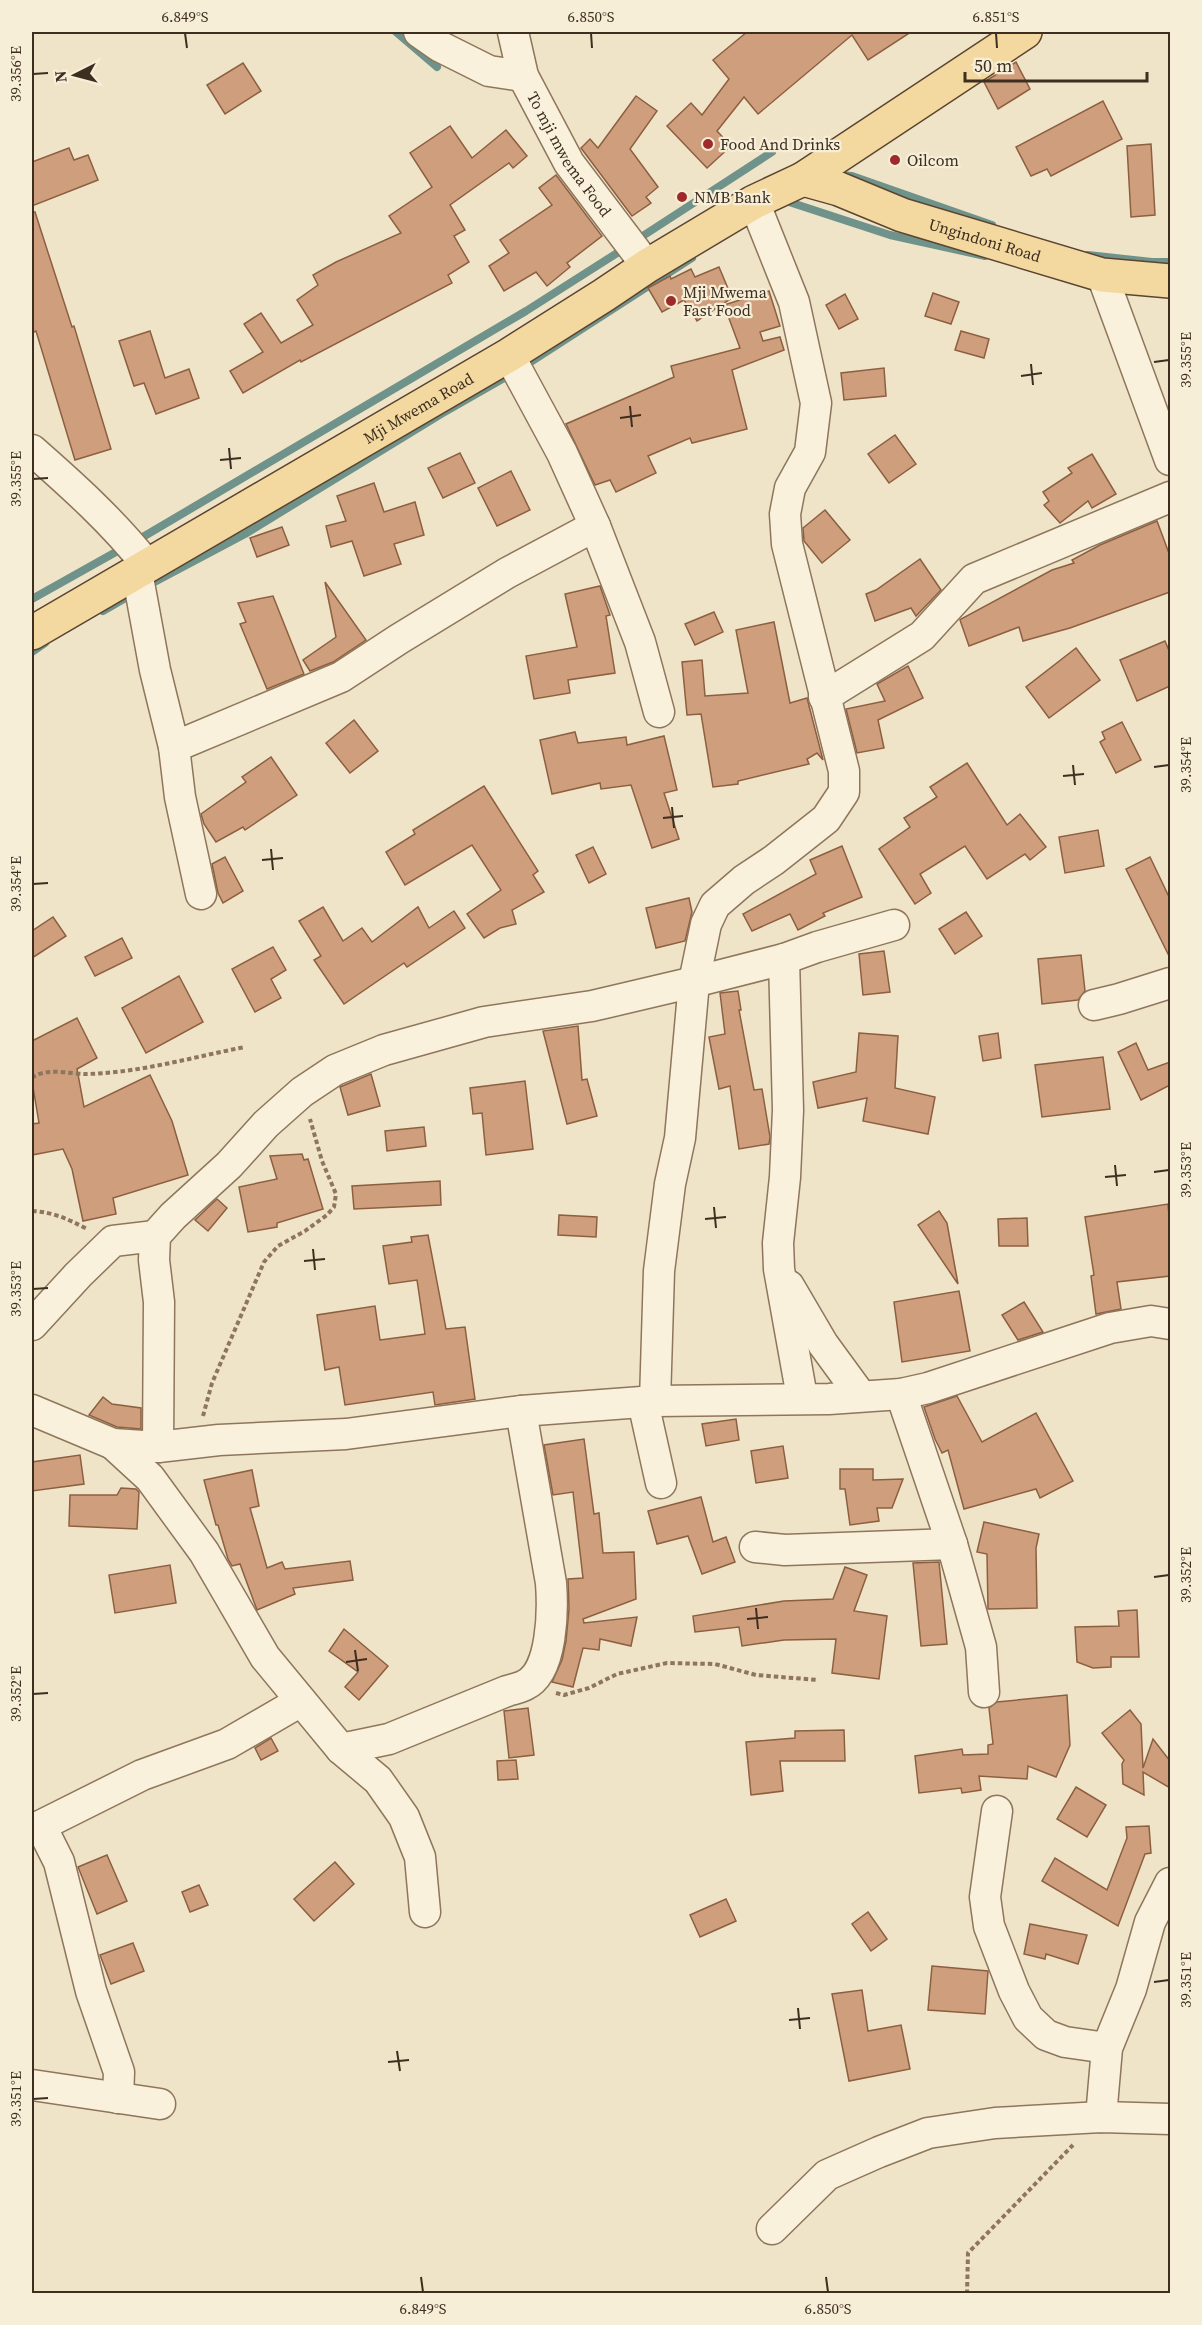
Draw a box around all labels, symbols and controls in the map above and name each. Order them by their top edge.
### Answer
text: 6.849°S [161,6,209,27]
text: 6.850°S [567,6,615,27]
text: 6.851°S [972,6,1020,27]
north arrow [45,45,105,105]
scale bar [965,45,1146,83]
text: 39.356°E [5,46,26,102]
text: 50 m [974,53,1012,78]
text: N [48,69,72,84]
street label: To mji mwema Food [522,88,617,221]
place label: Food And Drinks [720,133,840,155]
marker: Food And Drinks [701,137,715,151]
place label: Oilcom [907,149,959,171]
marker: Oilcom [888,153,902,167]
place label: NMB Bank [694,186,771,208]
marker: NMB Bank [675,190,689,204]
street label: Ungindoni Road [926,213,1044,267]
place label: Mji Mwema Fast Food [683,281,768,321]
marker: Mji Mwema Fast Food [664,294,678,308]
text: 39.355°E [1175,332,1196,388]
street label: Mji Mwema Road [359,367,477,449]
text: 39.355°E [5,451,26,507]
text: 39.354°E [1175,737,1196,793]
text: 39.354°E [5,856,26,912]
text: 39.353°E [1175,1142,1196,1198]
text: 39.353°E [5,1261,26,1317]
text: 39.352°E [1175,1547,1196,1603]
text: 39.352°E [5,1666,26,1722]
text: 39.351°E [1175,1952,1196,2008]
text: 39.351°E [5,2071,26,2127]
text: 6.849°S [399,2298,447,2319]
text: 6.850°S [804,2298,852,2319]

